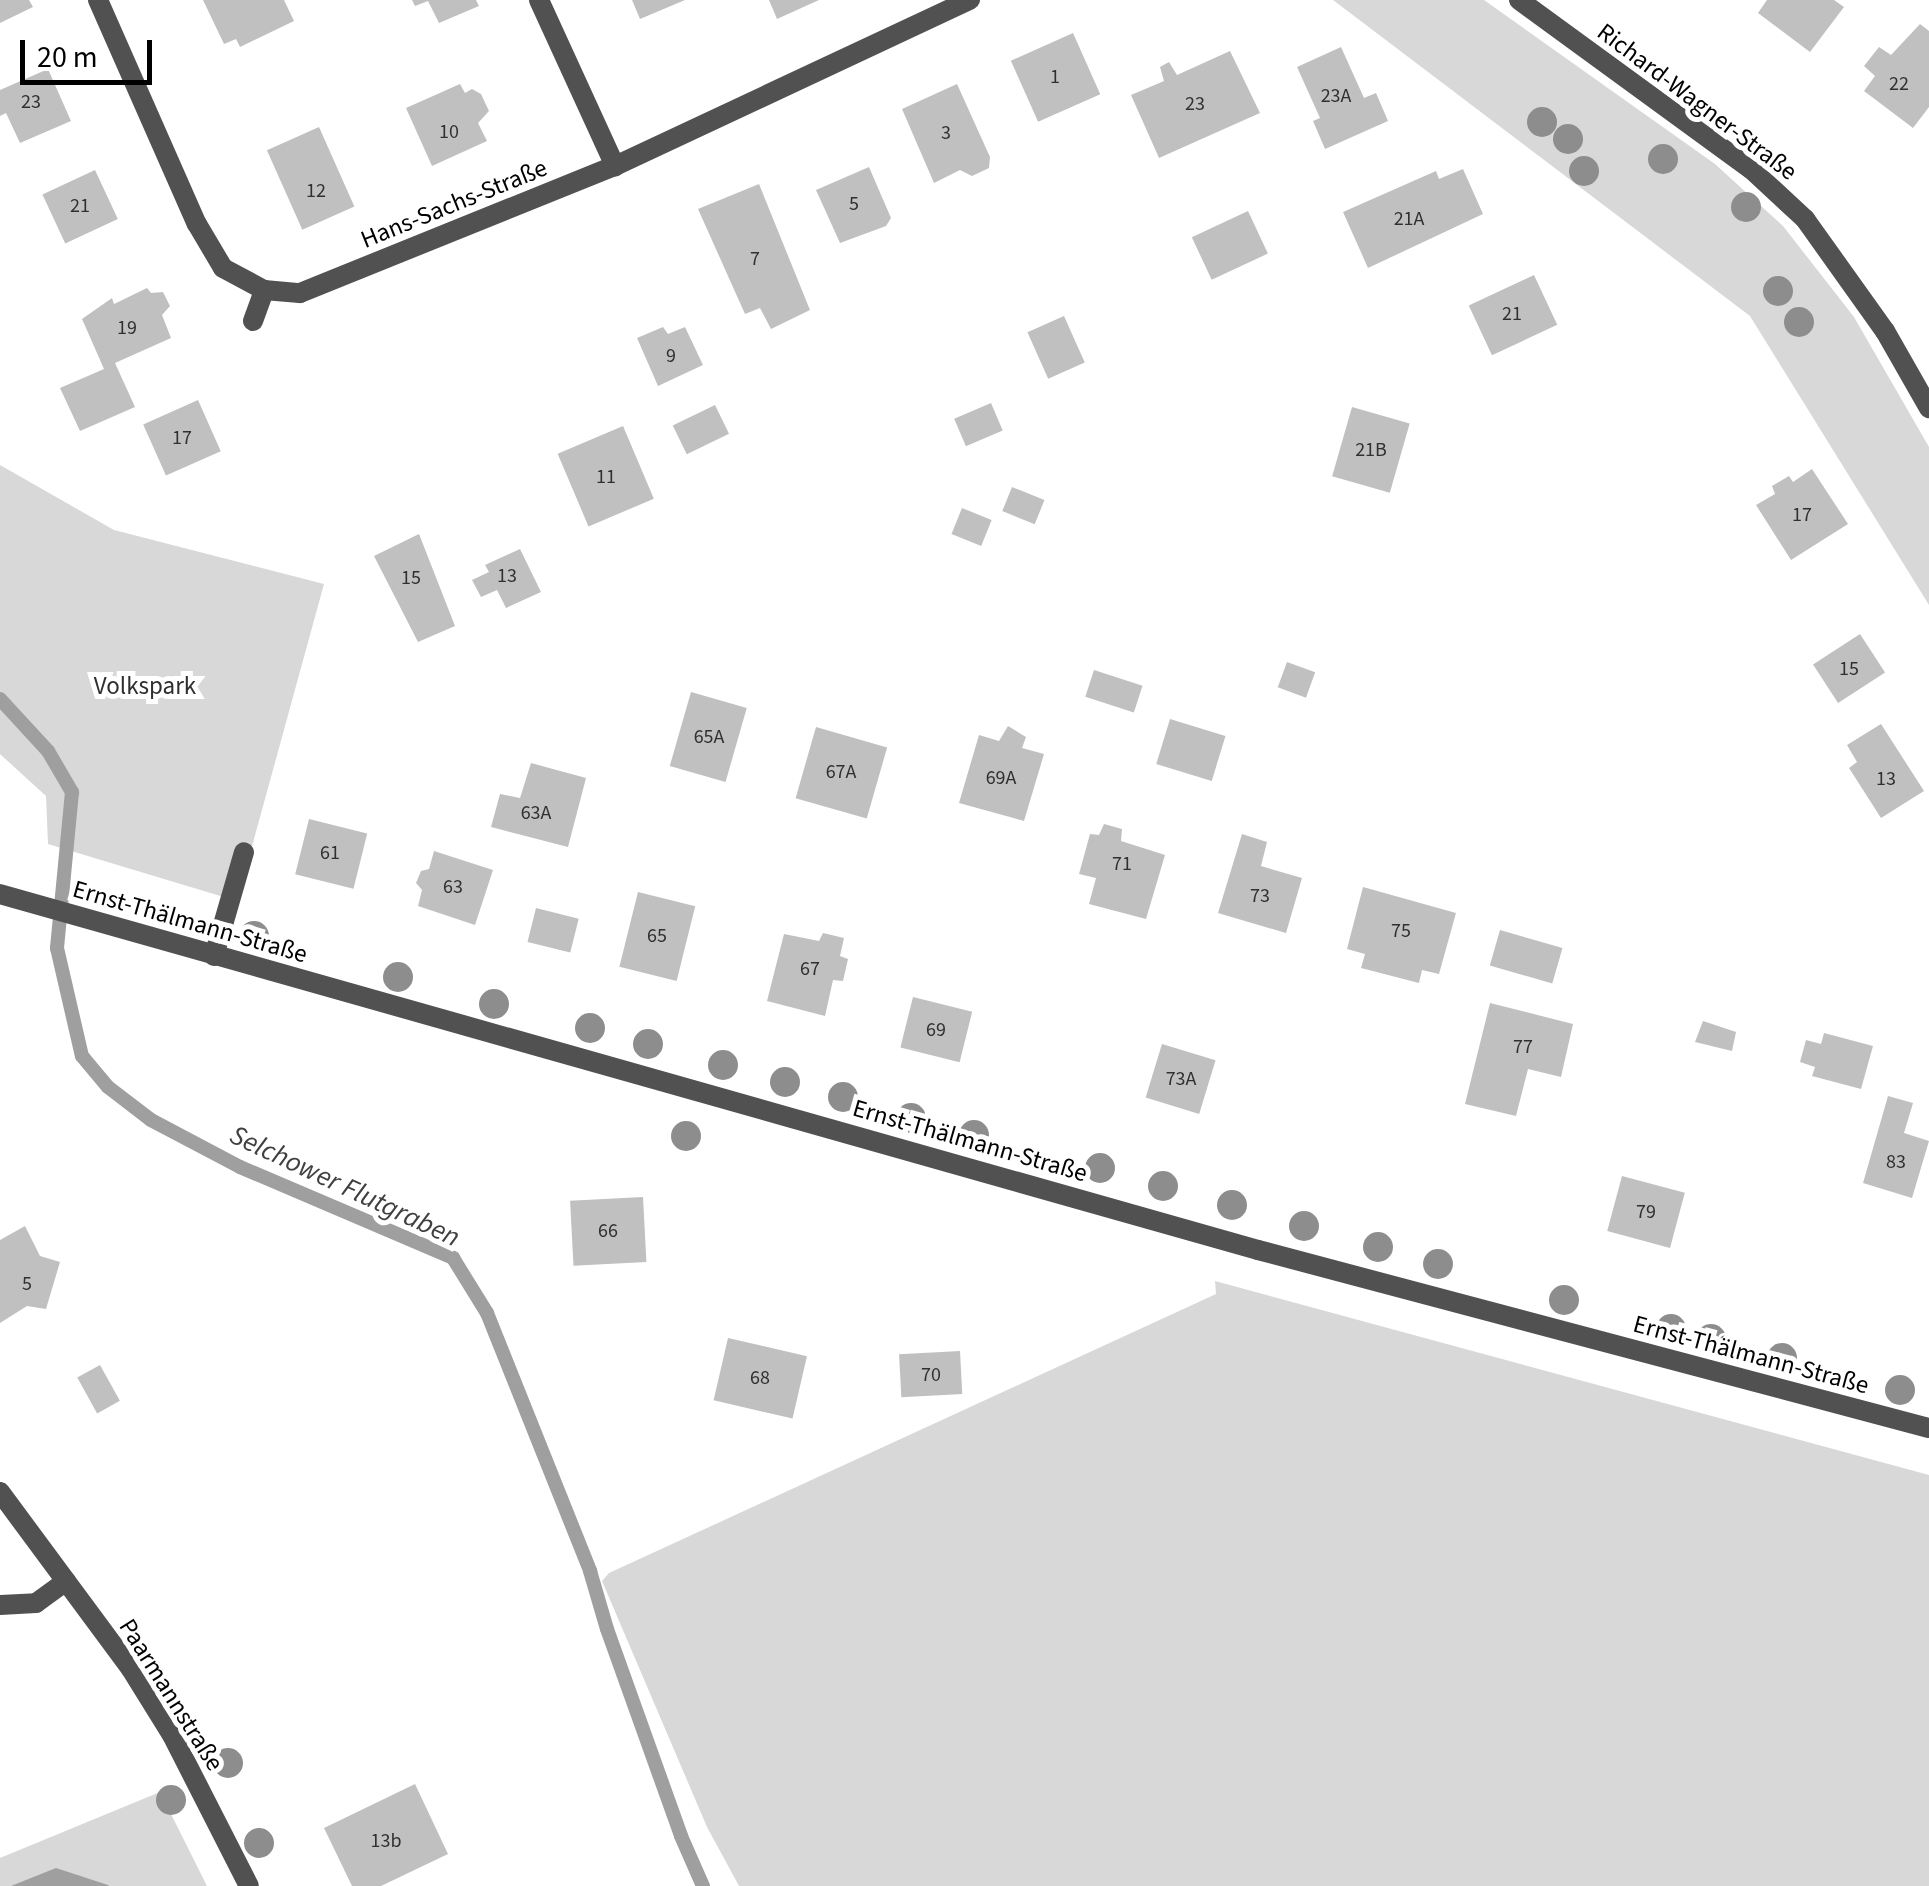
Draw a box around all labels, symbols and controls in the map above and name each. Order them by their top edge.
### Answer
street label: Richard-Wagner-Straße [1591,17,1803,187]
scale bar [25,20,158,82]
text: 20 m [37,36,98,79]
house number: 1 [1050,65,1060,89]
house number: 22 [1889,72,1909,96]
house number: 23A [1321,84,1351,108]
house number: 23 [21,90,41,114]
house number: 23 [1185,92,1205,116]
house number: 10 [439,120,459,144]
house number: 3 [941,121,951,145]
street label: Hans-Sachs-Straße [356,153,552,255]
house number: 12 [306,179,326,203]
house number: 5 [849,192,859,216]
house number: 21 [70,194,90,218]
house number: 21A [1394,207,1424,231]
house number: 7 [750,247,760,271]
house number: 21 [1502,302,1522,326]
house number: 19 [117,316,137,340]
house number: 9 [666,344,676,368]
house number: 17 [172,426,192,450]
house number: 21B [1355,438,1387,462]
house number: 11 [596,465,616,489]
house number: 17 [1792,503,1812,527]
house number: 13 [497,564,517,588]
house number: 15 [401,566,421,590]
house number: 15 [1839,657,1859,681]
park label: Volkspark [94,671,196,701]
house number: 65A [694,725,724,749]
house number: 67A [826,760,856,784]
house number: 69A [986,766,1016,790]
house number: 13 [1876,767,1896,791]
house number: 63A [521,801,551,825]
house number: 61 [320,841,340,865]
house number: 71 [1112,852,1132,876]
street label: Ernst-Thälmann-Straße [69,874,311,970]
house number: 63 [443,875,463,899]
house number: 73 [1250,884,1270,908]
house number: 75 [1391,919,1411,943]
house number: 65 [647,924,667,948]
house number: 67 [800,957,820,981]
house number: 69 [926,1018,946,1042]
house number: 77 [1513,1035,1533,1059]
house number: 73A [1166,1067,1196,1091]
street label: Ernst-Thälmann-Straße [849,1093,1091,1189]
water label: Selchower Flutgraben [225,1118,465,1254]
house number: 83 [1886,1150,1906,1174]
house number: 79 [1636,1200,1656,1224]
house number: 66 [598,1219,618,1243]
house number: 5 [22,1272,32,1296]
street label: Ernst-Thälmann-Straße [1630,1309,1872,1401]
house number: 70 [921,1363,941,1387]
house number: 68 [750,1366,770,1390]
street label: Paarmannstraße [112,1613,230,1777]
house number: 13b [371,1829,401,1853]

